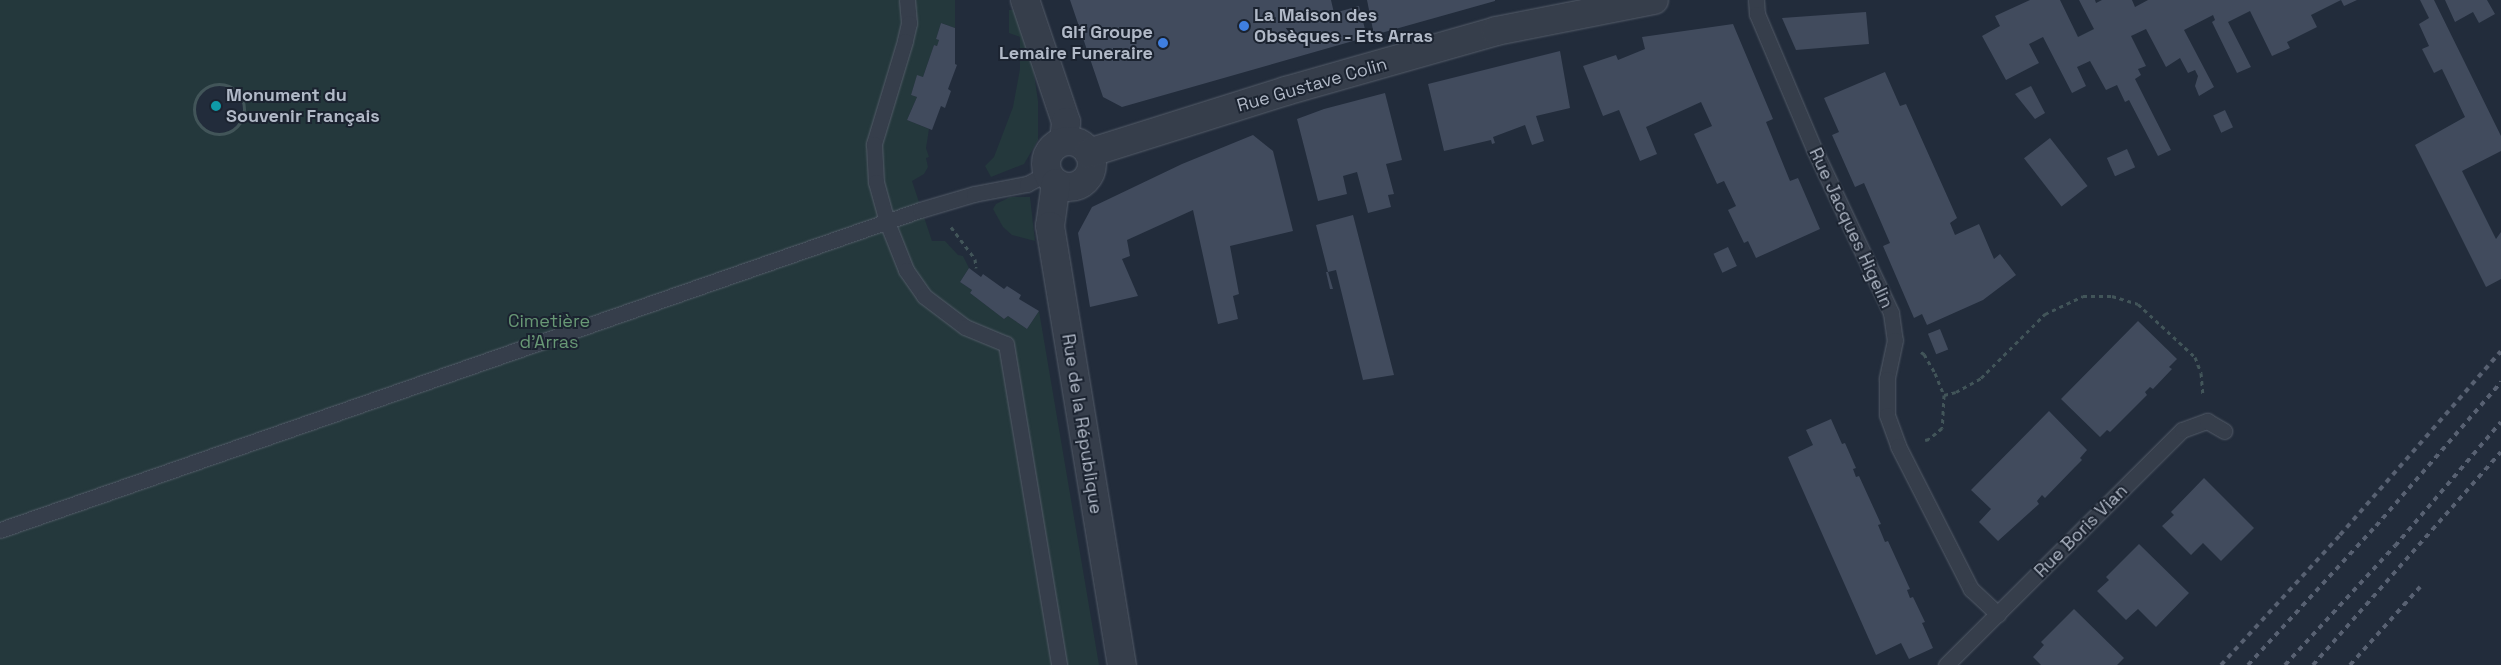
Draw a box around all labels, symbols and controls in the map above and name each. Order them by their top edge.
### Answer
place label: La Maison des Obsèques - Ets Arras [1254,5,1434,48]
marker: La Maison des Obsèques - Ets Arras [1238,20,1250,32]
place label: Glf Groupe Lemaire Funeraire [999,22,1153,64]
marker: Glf Groupe Lemaire Funeraire [1157,37,1169,49]
street label: Rue Gustave Colin [1234,53,1390,117]
place label: Monument du Souvenir Français [226,85,380,128]
marker: Monument du Souvenir Français [210,100,222,112]
street label: Rue Jacques Higelin [1804,144,1898,312]
park label: Cimetière d'Arras [508,311,590,354]
street label: Rue de la République [1057,332,1107,516]
street label: Rue Boris Vian [2030,480,2132,582]

